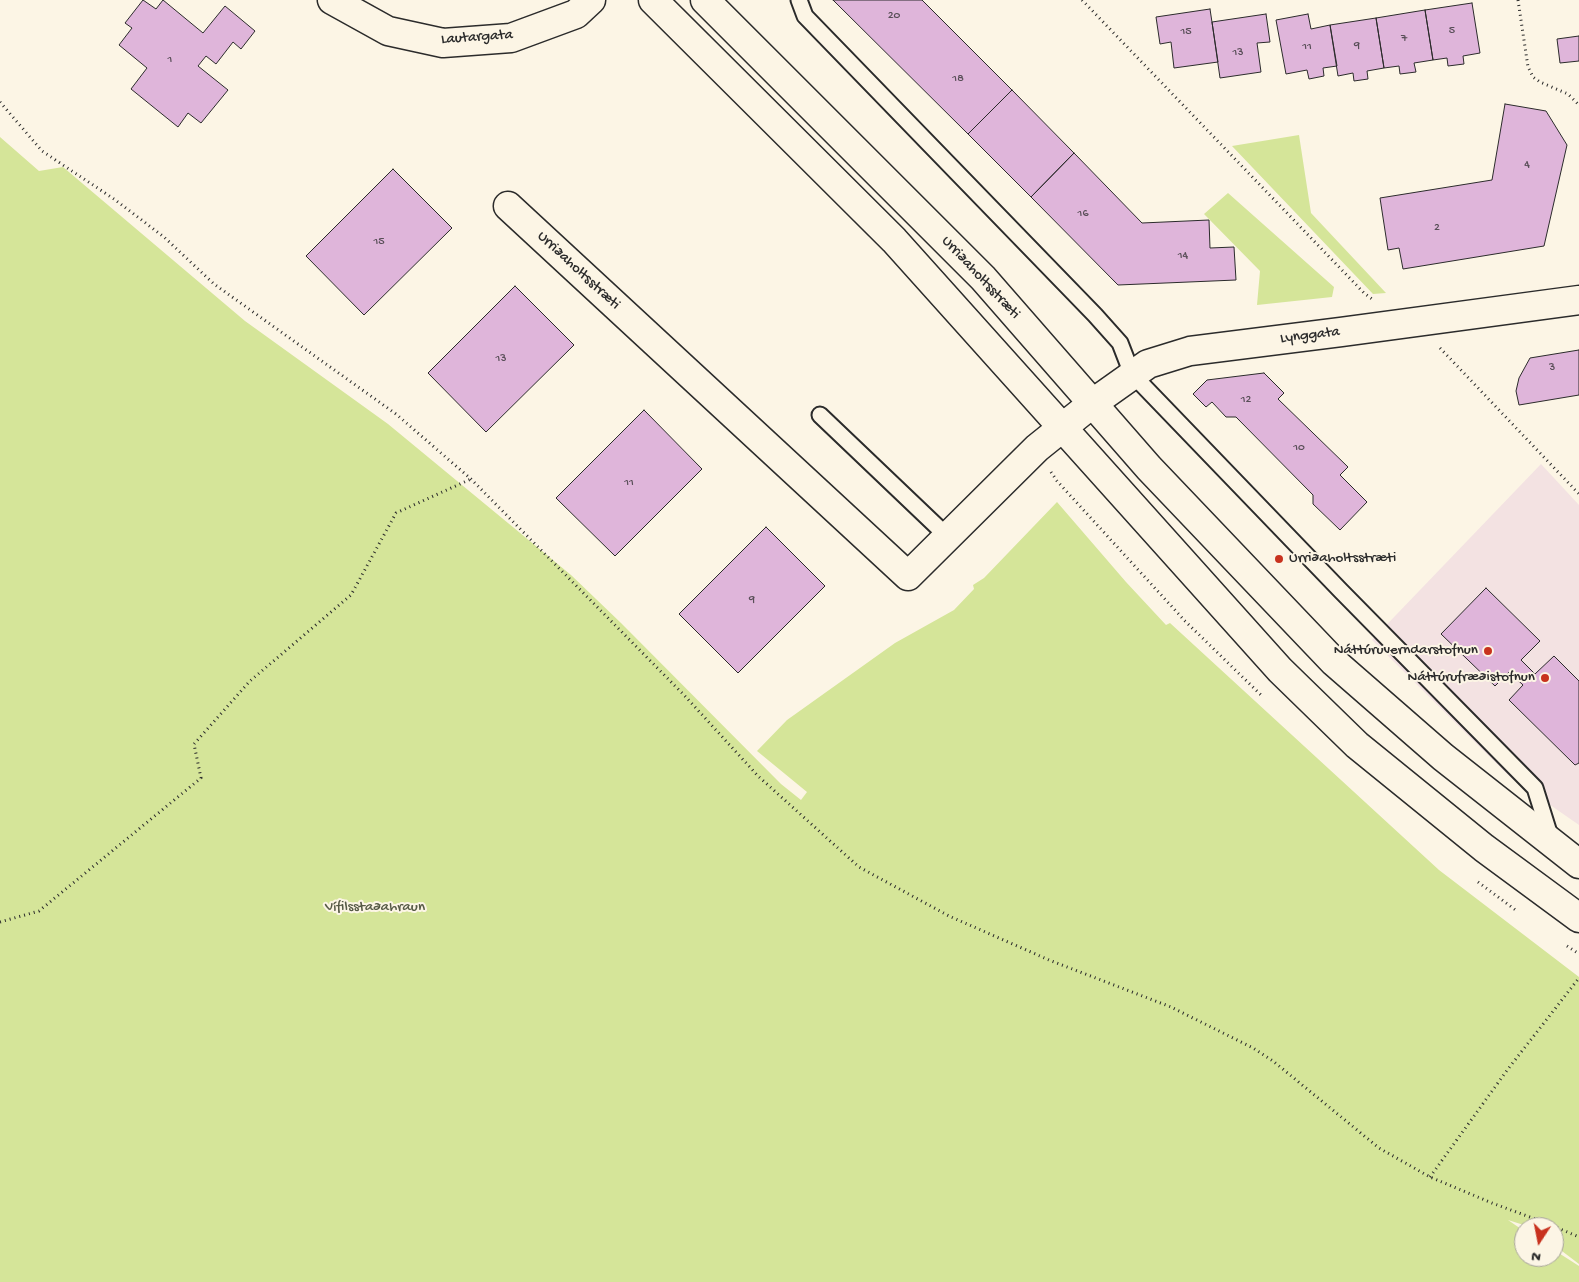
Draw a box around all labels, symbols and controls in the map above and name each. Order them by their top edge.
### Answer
house number: 20 [888,9,900,23]
house number: 5 [1449,24,1455,38]
house number: 15 [1180,25,1192,39]
street label: Lautargata [440,27,514,49]
house number: 7 [1401,32,1407,46]
house number: 9 [1354,39,1360,53]
house number: 11 [1302,40,1312,54]
house number: 13 [1232,46,1244,60]
house number: 1 [168,53,172,67]
house number: 18 [952,72,964,86]
house number: 4 [1524,158,1530,172]
house number: 16 [1078,207,1088,221]
house number: 2 [1434,221,1440,235]
street label: Urriðaholtsstræti [533,228,623,314]
street label: Urriðaholtsstræti [937,233,1023,323]
house number: 15 [373,235,385,249]
house number: 14 [1178,249,1188,263]
street label: Lynggata [1279,323,1341,349]
house number: 13 [495,352,507,366]
house number: 3 [1549,361,1555,375]
house number: 12 [1241,393,1251,407]
house number: 10 [1293,441,1305,455]
house number: 11 [624,476,634,490]
place label: Urriðaholtsstræti [1289,550,1396,568]
marker: Urriðaholtsstræti [1273,553,1285,565]
house number: 9 [749,593,755,607]
place label: Náttúruverndarstofnun [1334,642,1478,660]
marker: Náttúruverndarstofnun [1482,645,1494,657]
place label: Náttúrufræðistofnun [1408,669,1535,687]
marker: Náttúrufræðistofnun [1539,672,1551,684]
park label: Vífilsstaðahraun [325,899,425,917]
north arrow [1514,1217,1564,1267]
text: N [1530,1247,1542,1265]

